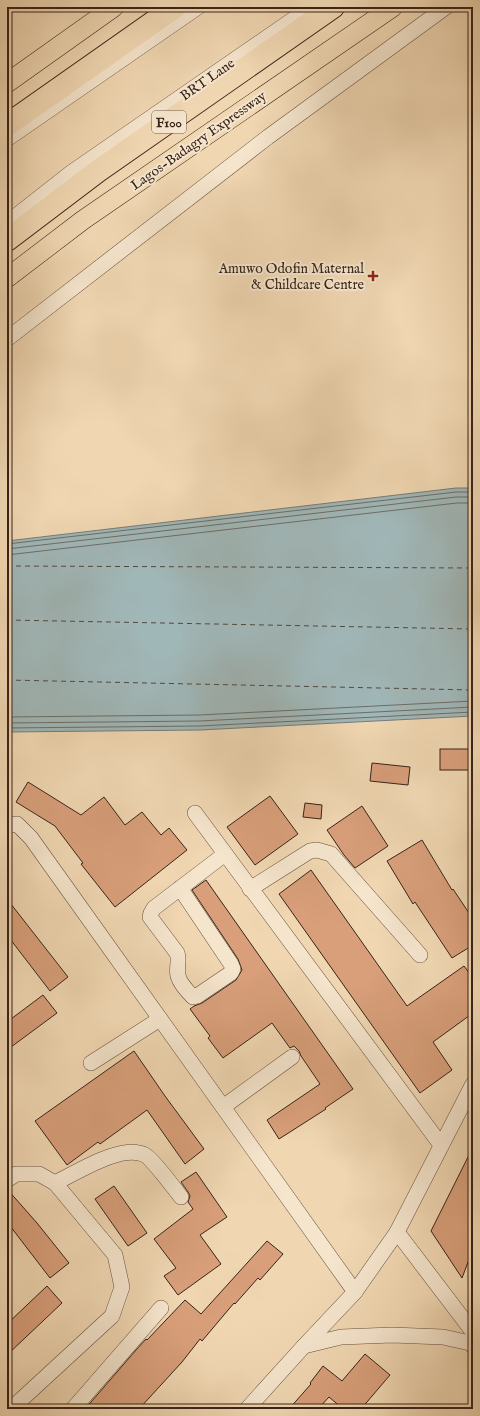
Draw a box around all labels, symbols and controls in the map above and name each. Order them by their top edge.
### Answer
street label: BRT Lane [177,54,239,105]
street label: Lagos-Badagry Expressway [127,87,270,195]
road number: F100 [152,111,186,133]
place label: Amuwo Odofin Maternal & Childcare Centre [218,260,365,294]
marker: Amuwo Odofin Maternal & Childcare Centre [367,270,379,282]

